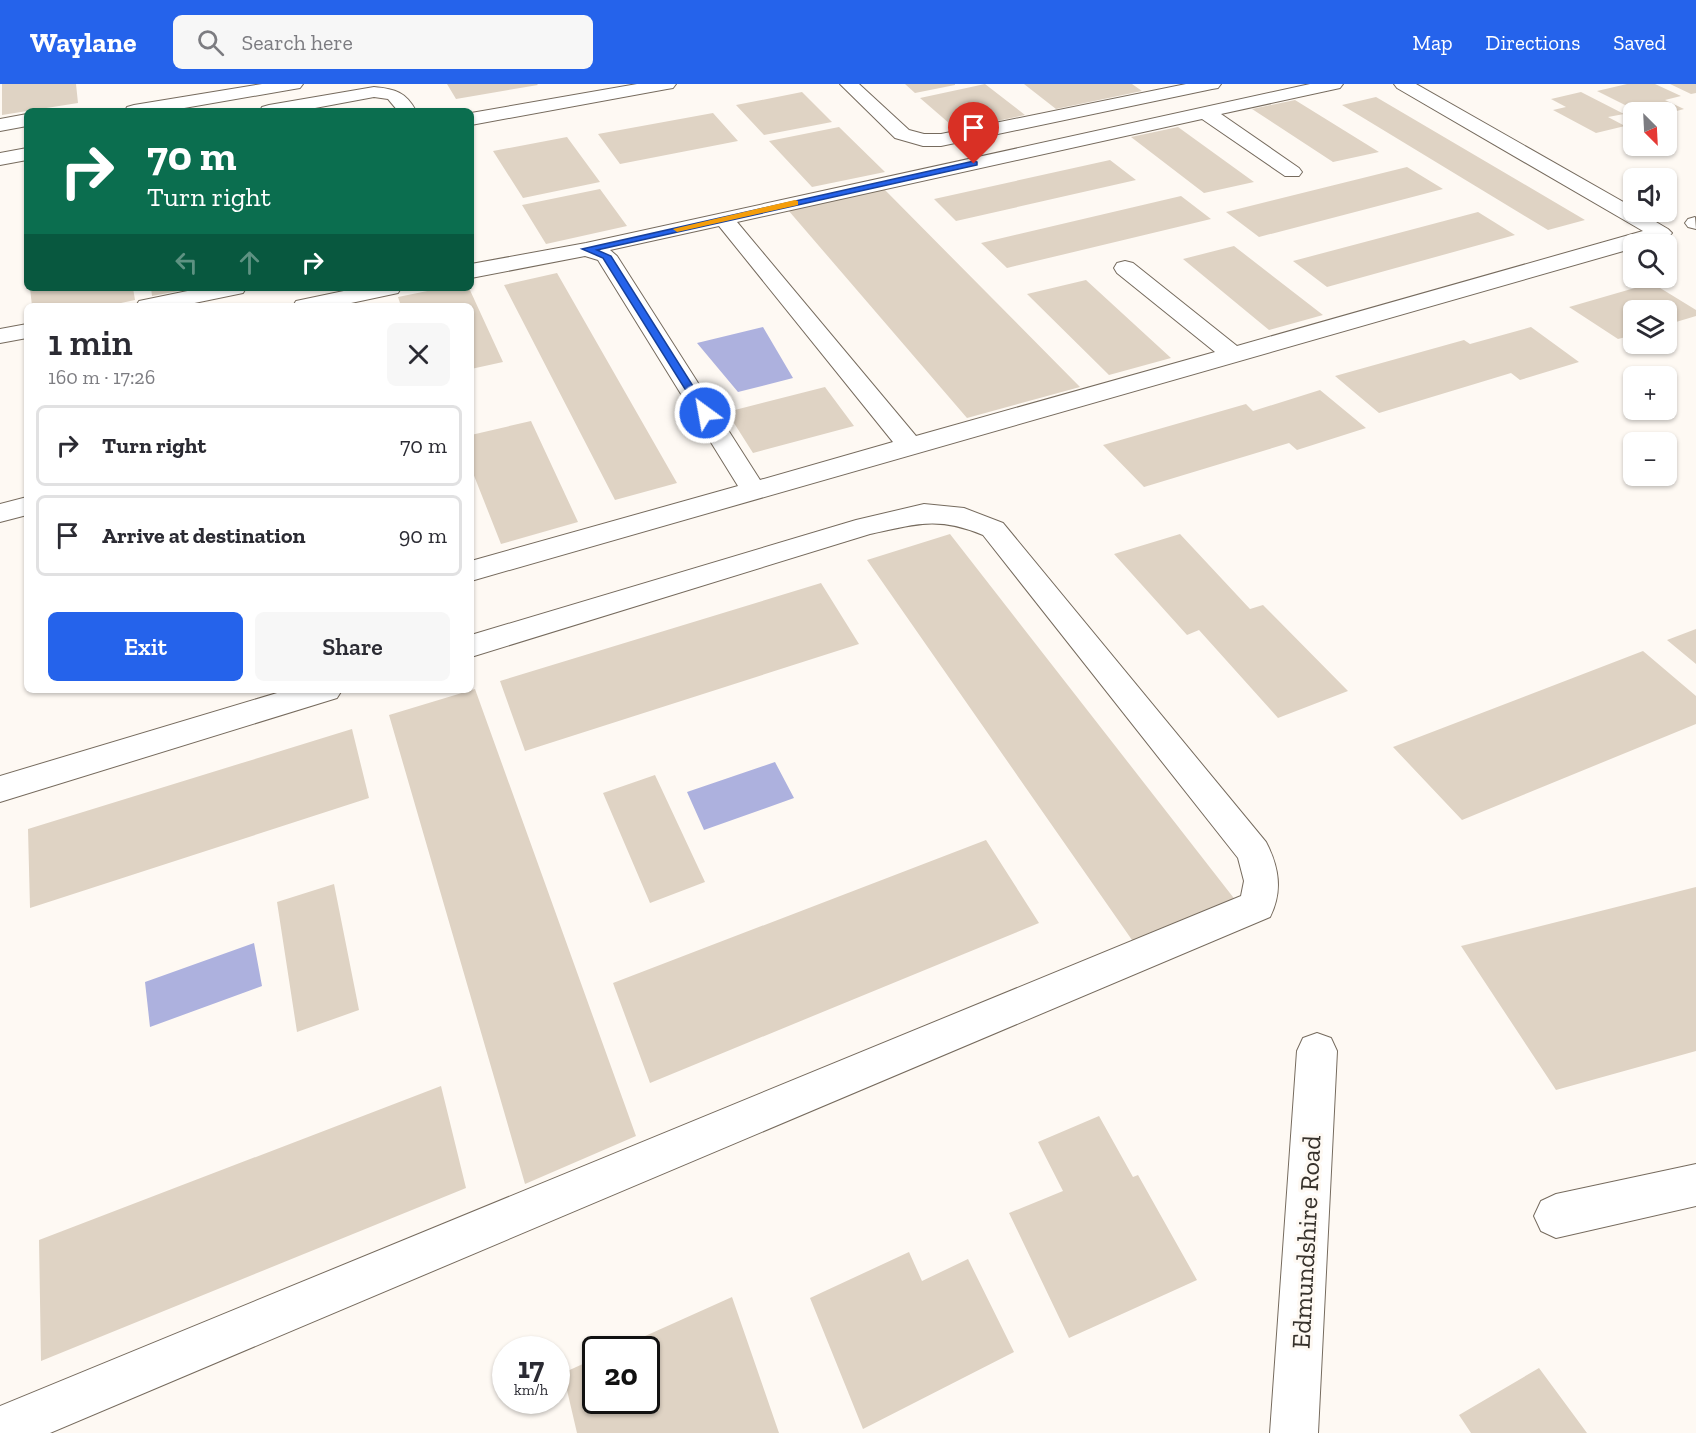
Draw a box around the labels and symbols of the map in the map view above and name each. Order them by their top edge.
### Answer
pin [948,102,999,164]
north arrow [1623,102,1677,156]
position arrow [673,381,737,445]
street label: Edmundshire Road [1284,1134,1328,1350]
speed limit sign: 20 [582,1336,660,1414]

